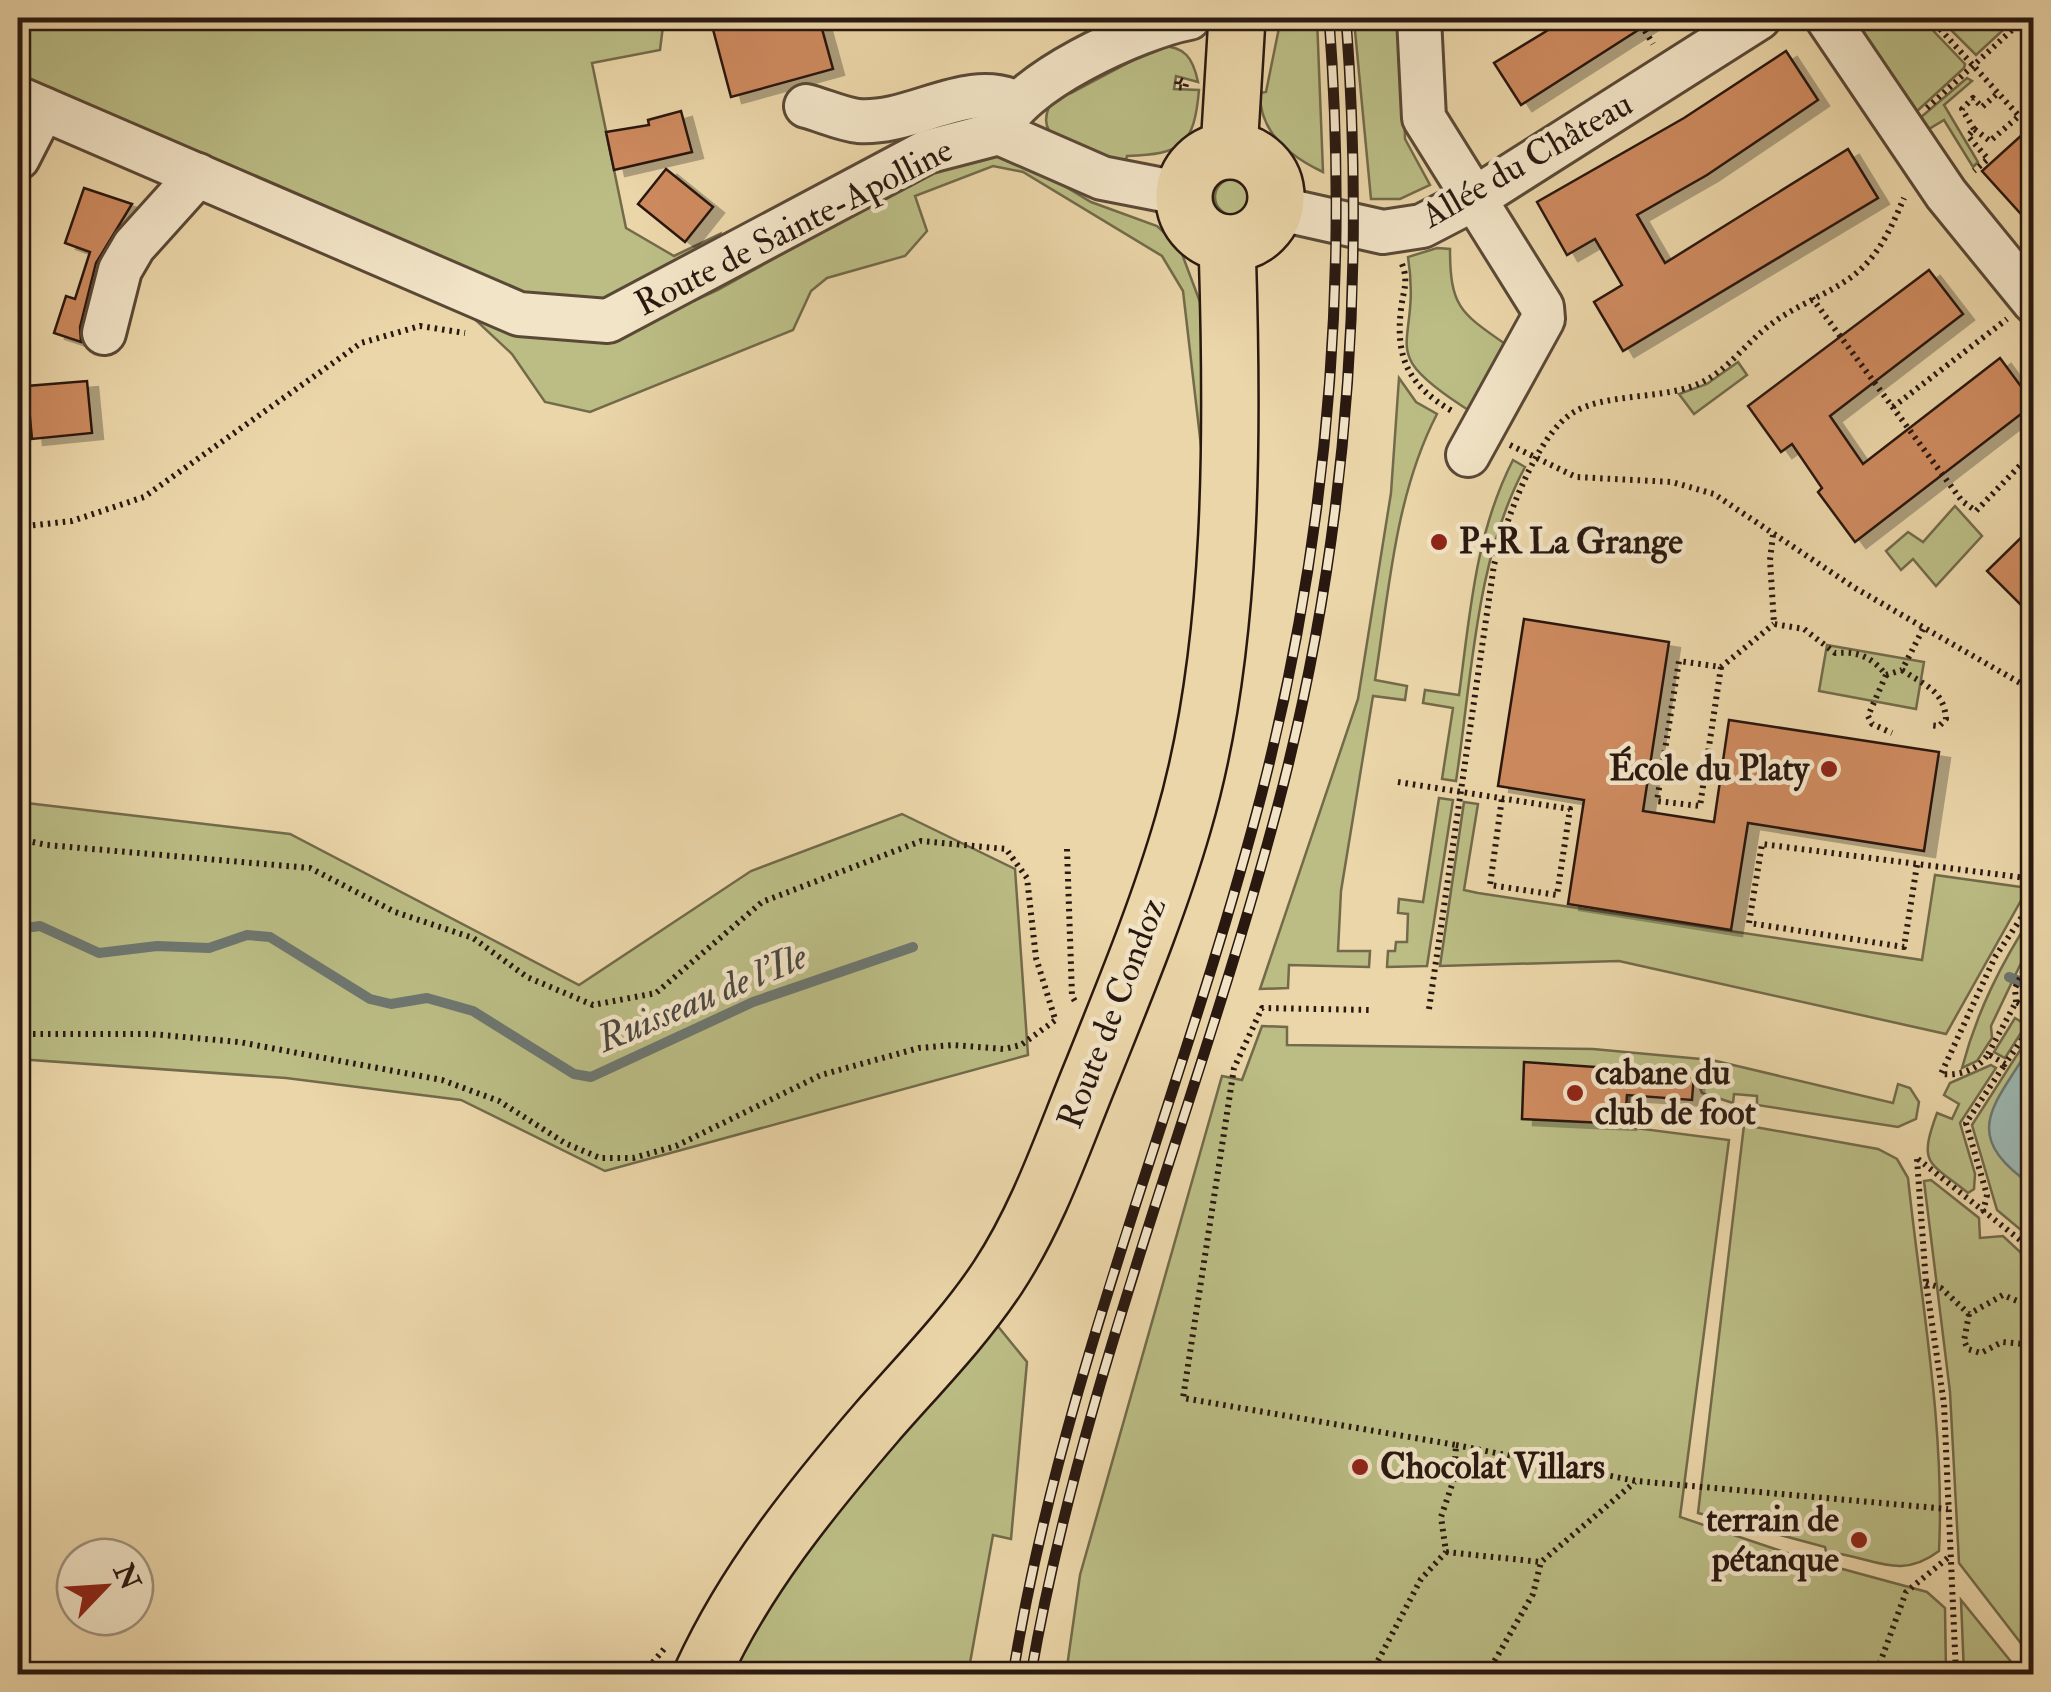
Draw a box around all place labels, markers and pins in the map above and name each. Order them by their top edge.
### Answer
place label: P+R La Grange [1459,520,1683,564]
marker: P+R La Grange [1428,531,1450,553]
place label: École du Platy [1609,745,1811,792]
marker: École du Platy [1818,758,1840,780]
place label: cabane du club de foot [1595,1051,1757,1135]
marker: cabane du club de foot [1564,1082,1586,1104]
place label: Chocolat Villars [1380,1445,1605,1489]
marker: Chocolat Villars [1349,1456,1371,1478]
place label: terrain de pétanque [1706,1498,1839,1582]
marker: terrain de pétanque [1848,1529,1870,1551]

